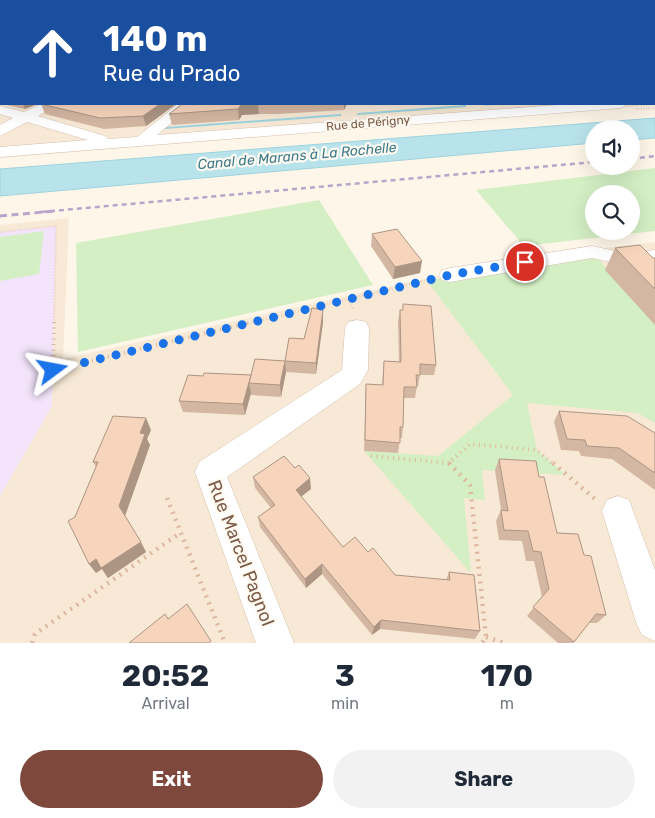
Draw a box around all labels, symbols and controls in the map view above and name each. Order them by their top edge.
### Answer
text: 140 m [103,18,208,60]
icon: ahead [20,20,85,85]
text: Rue du Prado [103,60,240,87]
street label: Rue de Périgny [325,112,411,134]
map controls [585,120,640,240]
button: sound [585,120,640,175]
water label: Canal de Marans à La Rochelle [197,139,397,173]
button: search [585,185,640,240]
pin [504,241,546,283]
icon: arrive [511,248,539,276]
position arrow [26,343,78,395]
street label: Rue Marcel Pagnol [203,477,279,629]
text: 20:52 [122,658,209,694]
text: 3 [335,658,355,694]
text: 170 [481,658,533,694]
text: Arrival [142,694,190,713]
text: min [331,694,359,713]
text: m [500,694,514,713]
button: Exit [20,750,323,808]
button: Share [333,750,635,808]

